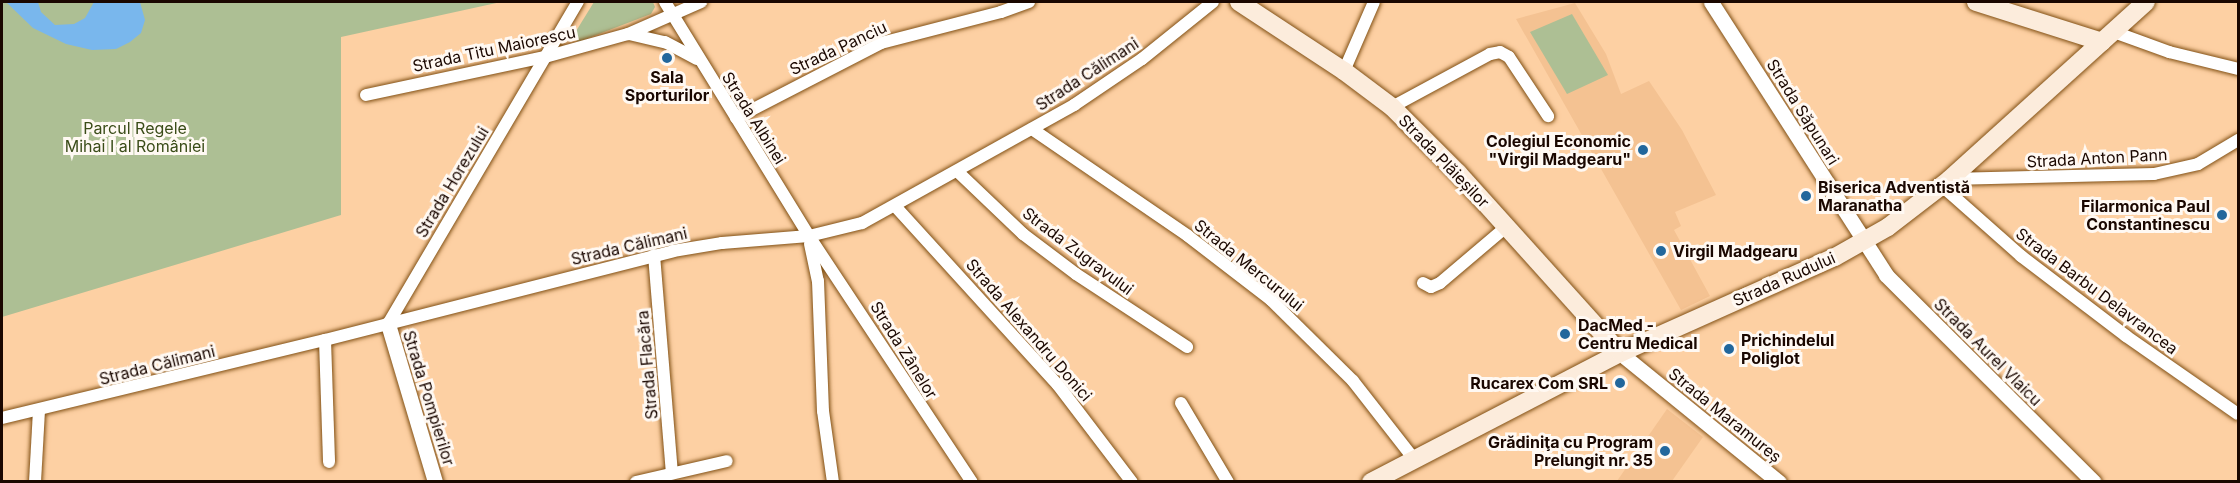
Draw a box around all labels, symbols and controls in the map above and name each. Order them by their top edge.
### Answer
street label: Strada Panciu [786,17,890,79]
street label: Strada Titu Maiorescu [411,22,577,76]
street label: Strada Călimani [1032,34,1142,114]
marker: Sala Sporturilor [660,51,674,65]
street label: Strada Săpunari [1763,56,1843,168]
place label: Sala Sporturilor [625,67,709,105]
street label: Strada Albinei [718,68,790,168]
street label: Strada Plăieșilor [1395,110,1493,212]
park label: Parcul Regele Mihai I al României [65,118,205,156]
street label: Strada Horezului [411,123,493,241]
place label: Colegiul Economic "Virgil Madgearu" [1486,131,1631,169]
marker: Colegiul Economic "Virgil Madgearu" [1636,143,1650,157]
street label: Strada Anton Pann [2026,145,2168,171]
place label: Biserica Adventistă Maranatha [1818,177,1970,215]
marker: Biserica Adventistă Maranatha [1799,189,1813,203]
place label: Filarmonica Paul Constantinescu [2081,196,2210,234]
street label: Strada Zugravului [1019,203,1137,299]
marker: Filarmonica Paul Constantinescu [2215,208,2229,222]
street label: Strada Mercurului [1191,215,1307,315]
street label: Strada Călimani [569,223,689,269]
street label: Strada Barbu Delavrancea [2012,224,2182,358]
place label: Virgil Madgearu [1673,241,1798,261]
marker: Virgil Madgearu [1654,244,1668,258]
street label: Strada Rudului [1730,248,1838,310]
street label: Strada Alexandru Donici [962,255,1096,405]
street label: Strada Aurel Vlaicu [1930,294,2046,410]
street label: Strada Zânelor [866,298,942,402]
street label: Strada Flacăra [633,310,661,420]
place label: DacMed - Centru Medical [1578,315,1698,353]
marker: DacMed - Centru Medical [1556,325,1574,343]
street label: Strada Pompierilor [399,328,459,468]
place label: Prichindelul Poliglot [1741,330,1834,368]
street label: Strada Călimani [97,341,217,389]
marker: Prichindelul Poliglot [1722,342,1736,356]
street label: Strada Maramureș [1665,364,1785,466]
place label: Rucarex Com SRL [1470,373,1608,393]
marker: Rucarex Com SRL [1613,376,1627,390]
place label: Grădiniţa cu Program Prelungit nr. 35 [1488,432,1653,470]
marker: Grădiniţa cu Program Prelungit nr. 35 [1658,444,1672,458]

